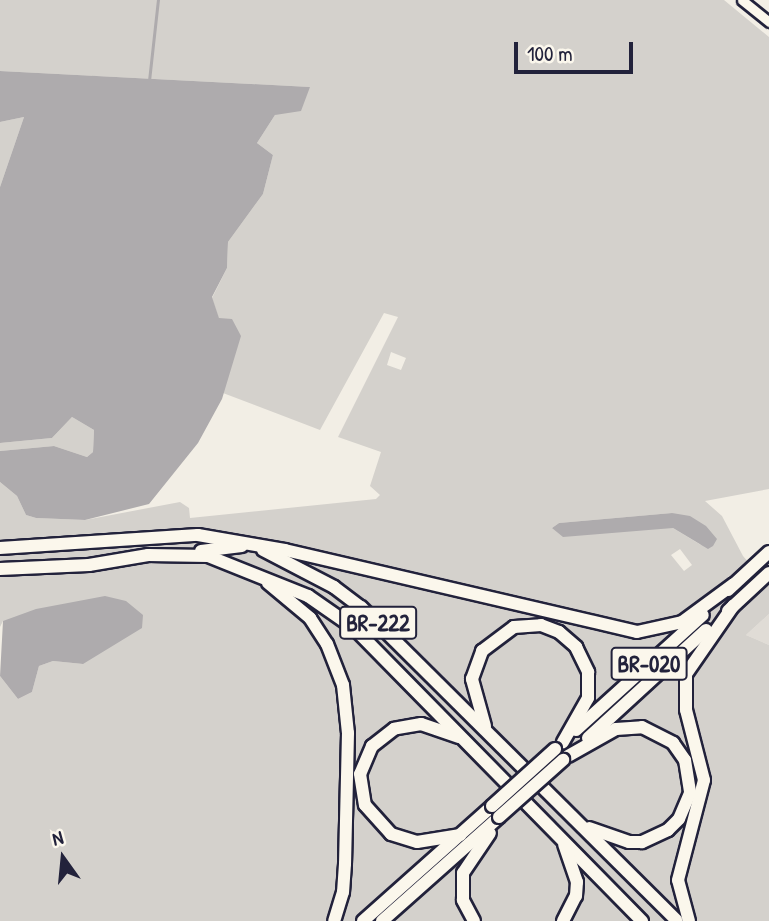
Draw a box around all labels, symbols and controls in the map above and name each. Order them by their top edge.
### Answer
scale bar [517,28,636,72]
text: 100 m [527,39,573,68]
road number: BR-222 [338,604,418,642]
road number: BR-020 [610,644,688,684]
north arrow [28,823,98,893]
text: N [49,824,66,852]

